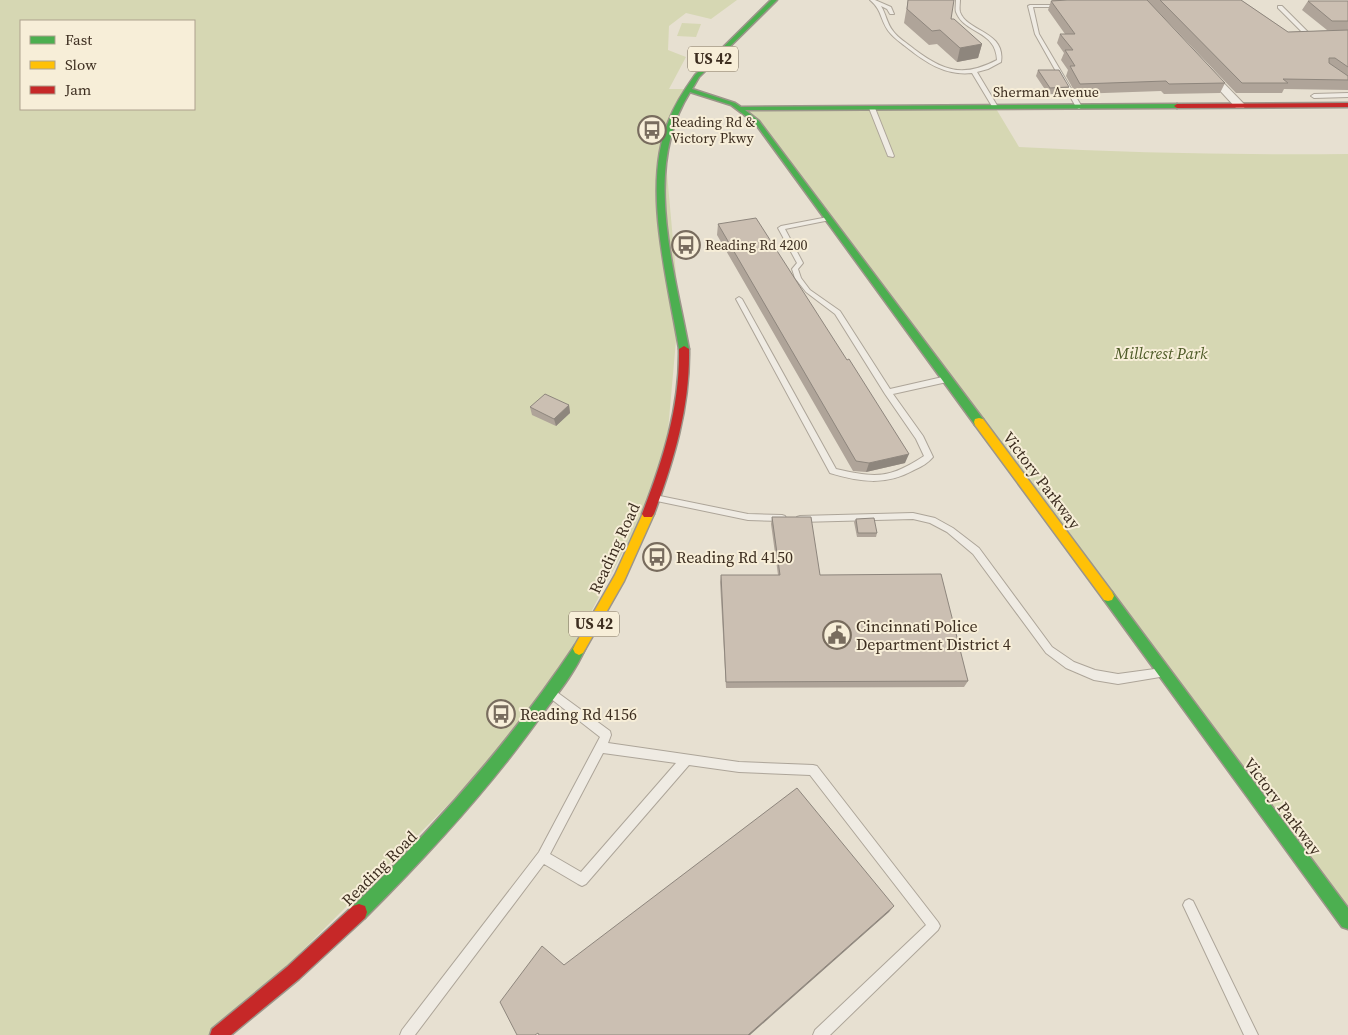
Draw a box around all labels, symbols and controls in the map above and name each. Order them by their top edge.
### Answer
legend [20,20,195,110]
text: Fast [65,29,92,50]
road number: US 42 [688,46,738,72]
text: Slow [65,54,97,75]
text: Jam [64,79,92,100]
street label: Sherman Avenue [993,82,1099,102]
place label: Reading Rd & Victory Pkwy [671,112,755,148]
bus stop icon: Reading Rd & Victory Pkwy [637,115,667,145]
bus stop icon: Reading Rd 4200 [671,230,701,260]
place label: Reading Rd 4200 [705,235,807,255]
park label: Millcrest Park [1114,342,1208,364]
street label: Victory Parkway [998,427,1086,534]
street label: Reading Road [583,499,645,597]
bus stop icon: Reading Rd 4150 [642,542,672,572]
place label: Reading Rd 4150 [676,546,793,568]
road number: US 42 [569,612,619,636]
place label: Cincinnati Police Department District 4 [856,615,1011,655]
public building icon: Cincinnati Police Department District 4 [822,620,852,650]
bus stop icon: Reading Rd 4156 [486,699,516,729]
place label: Reading Rd 4156 [520,703,637,725]
street label: Victory Parkway [1239,753,1327,860]
street label: Reading Road [336,825,422,911]

